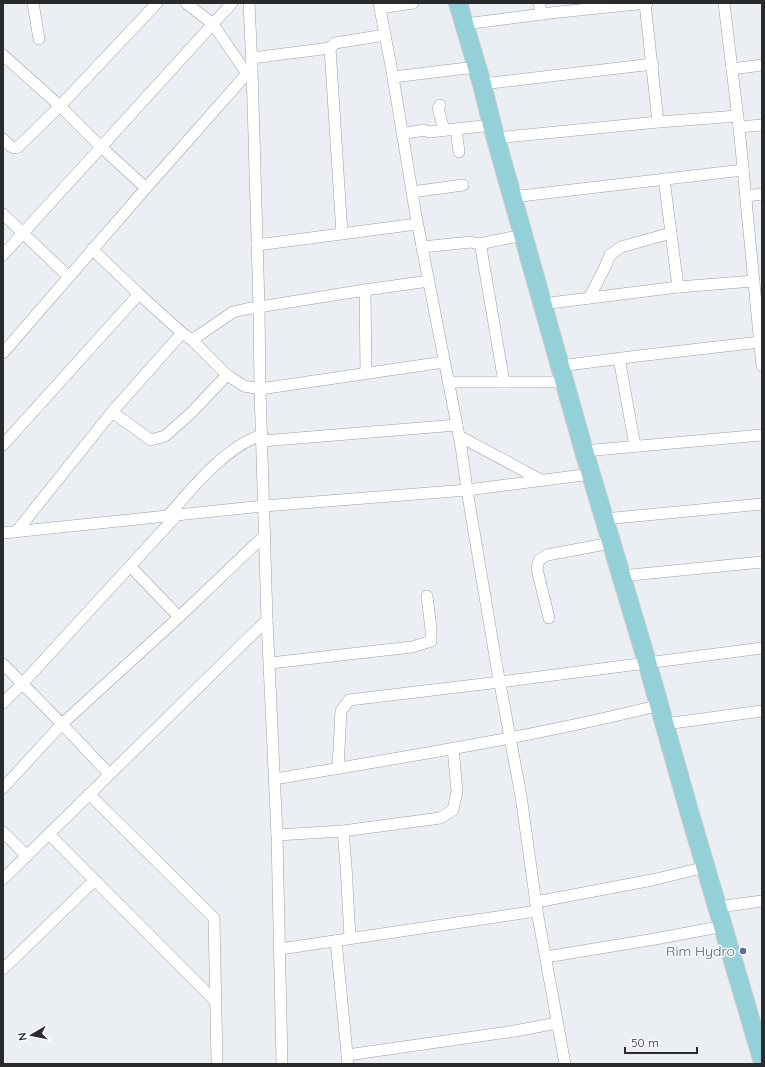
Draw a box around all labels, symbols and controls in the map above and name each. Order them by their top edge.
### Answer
place label: Rim Hydro [666,942,735,960]
marker: Rim Hydro [738,946,748,956]
north arrow [12,1015,52,1055]
scale bar [625,1029,697,1055]
text: N [15,1031,30,1042]
text: 50 m [631,1035,659,1050]

